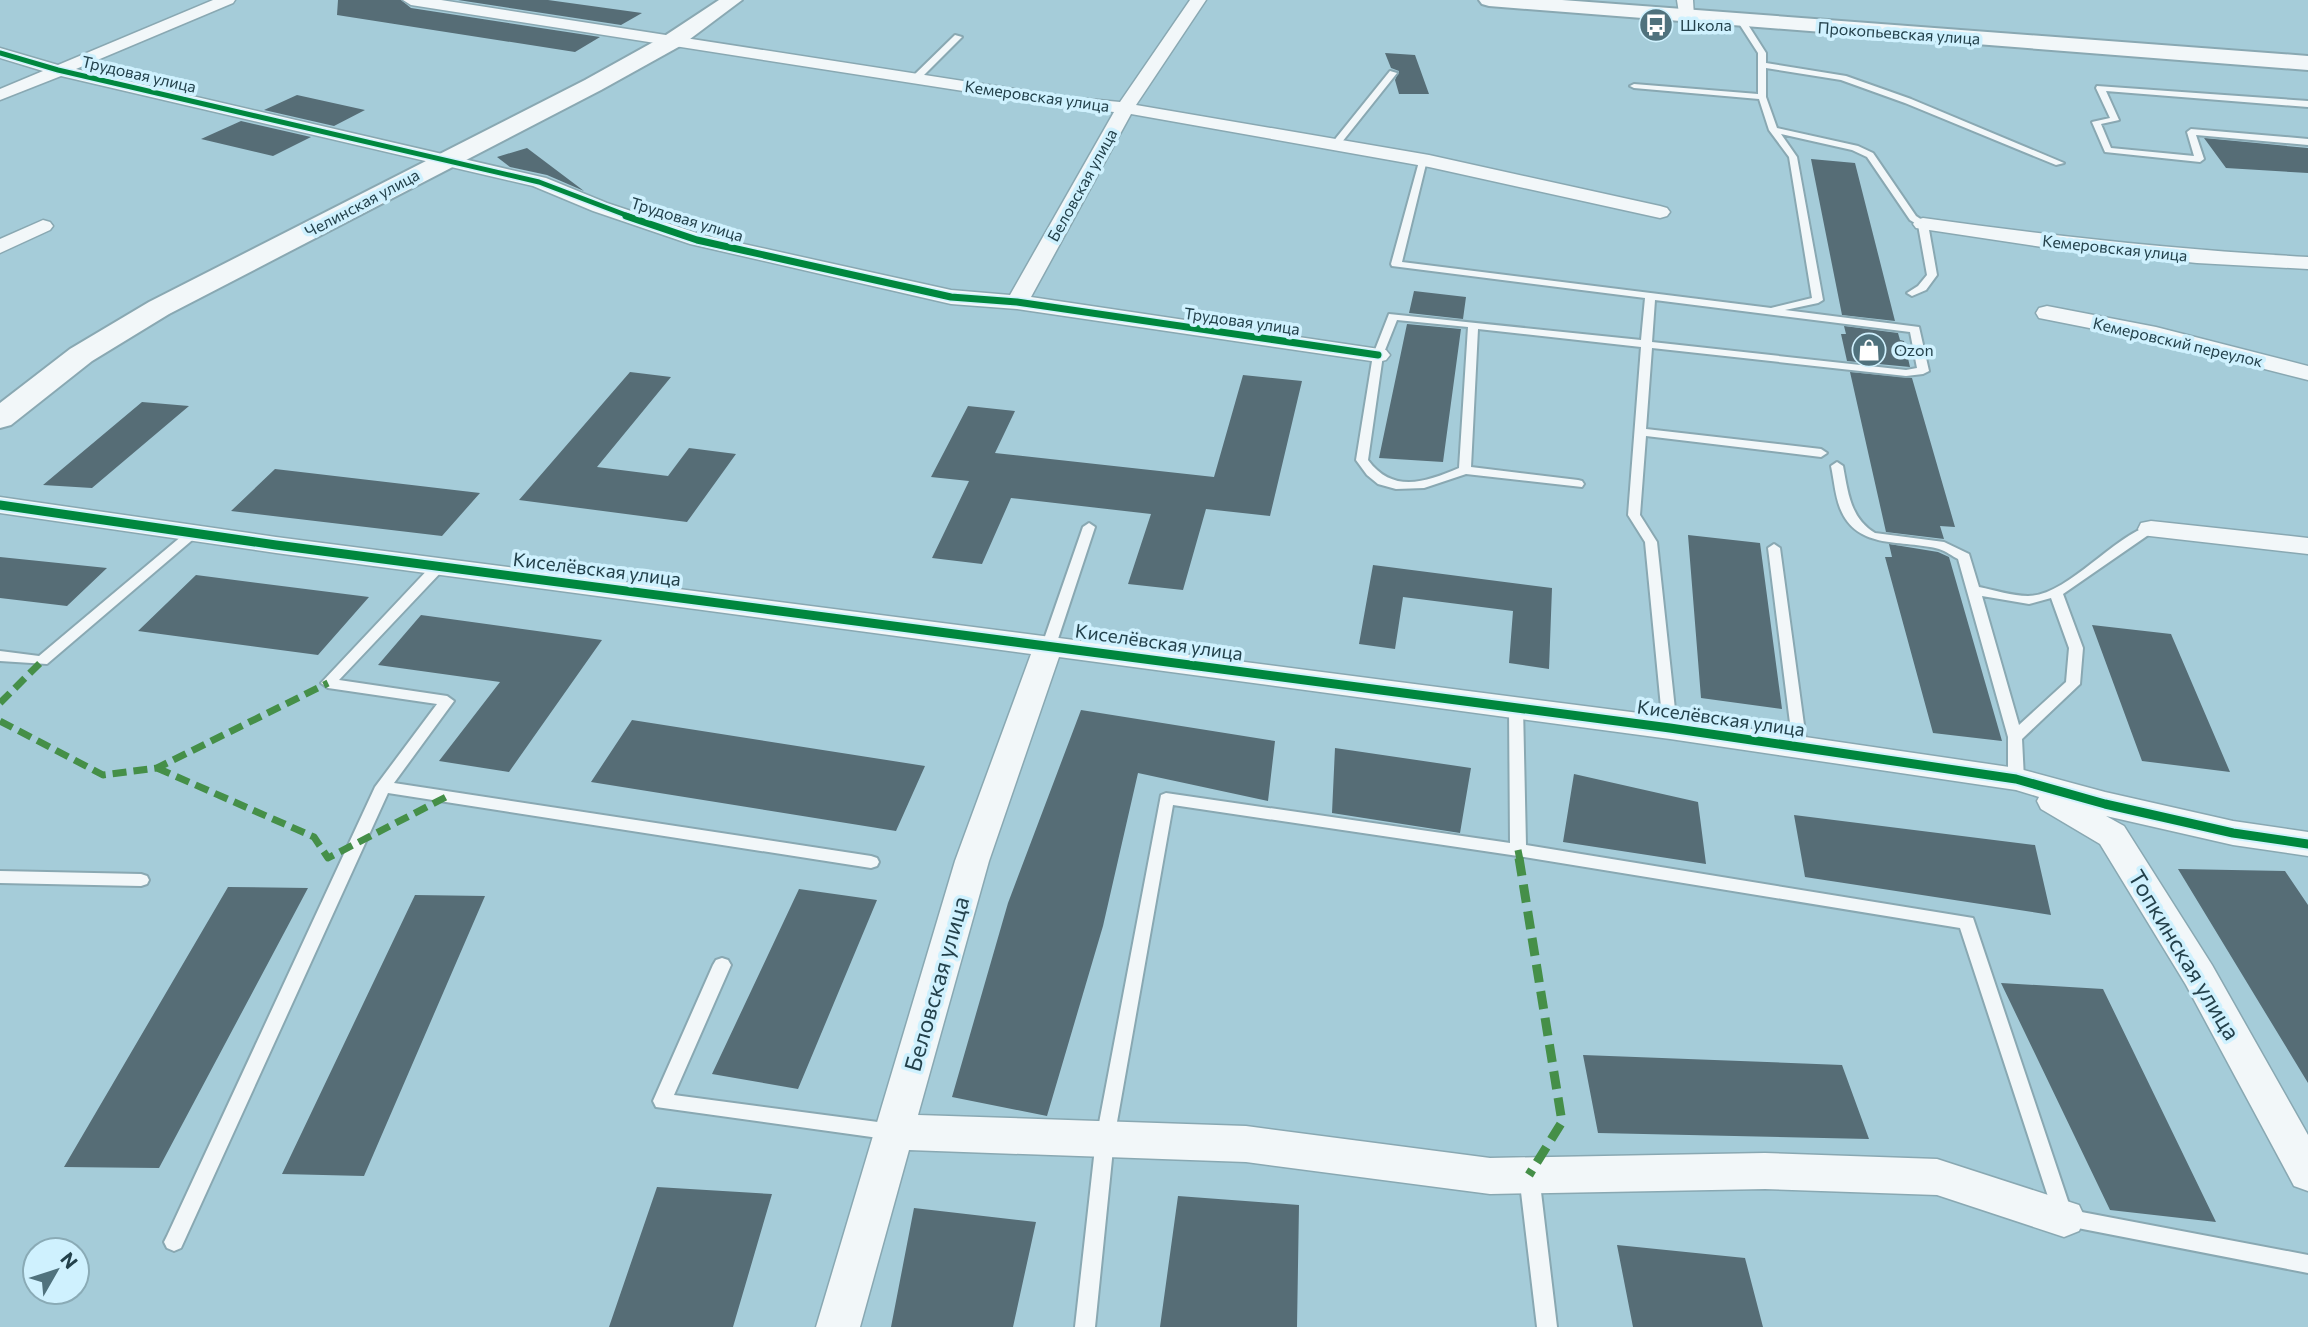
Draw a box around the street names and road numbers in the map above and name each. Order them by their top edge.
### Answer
street label: Прокопьевская улица [1817,17,1981,48]
street label: Трудовая улица [80,51,198,96]
street label: Кемеровская улица [964,76,1111,115]
street label: Беловская улица [1043,125,1120,244]
street label: Челинская улица [301,164,422,241]
street label: Трудовая улица [629,192,746,245]
street label: Кемеровская улица [2042,230,2189,265]
street label: Трудовая улица [1183,303,1301,338]
street label: Кемеровский переулок [2091,313,2265,370]
street label: Киселёвская улица [512,547,682,590]
street label: Киселёвская улица [1074,618,1244,665]
street label: Киселёвская улица [1636,694,1806,741]
street label: Топкинская улица [2123,864,2247,1045]
street label: Беловская улица [898,893,974,1074]

